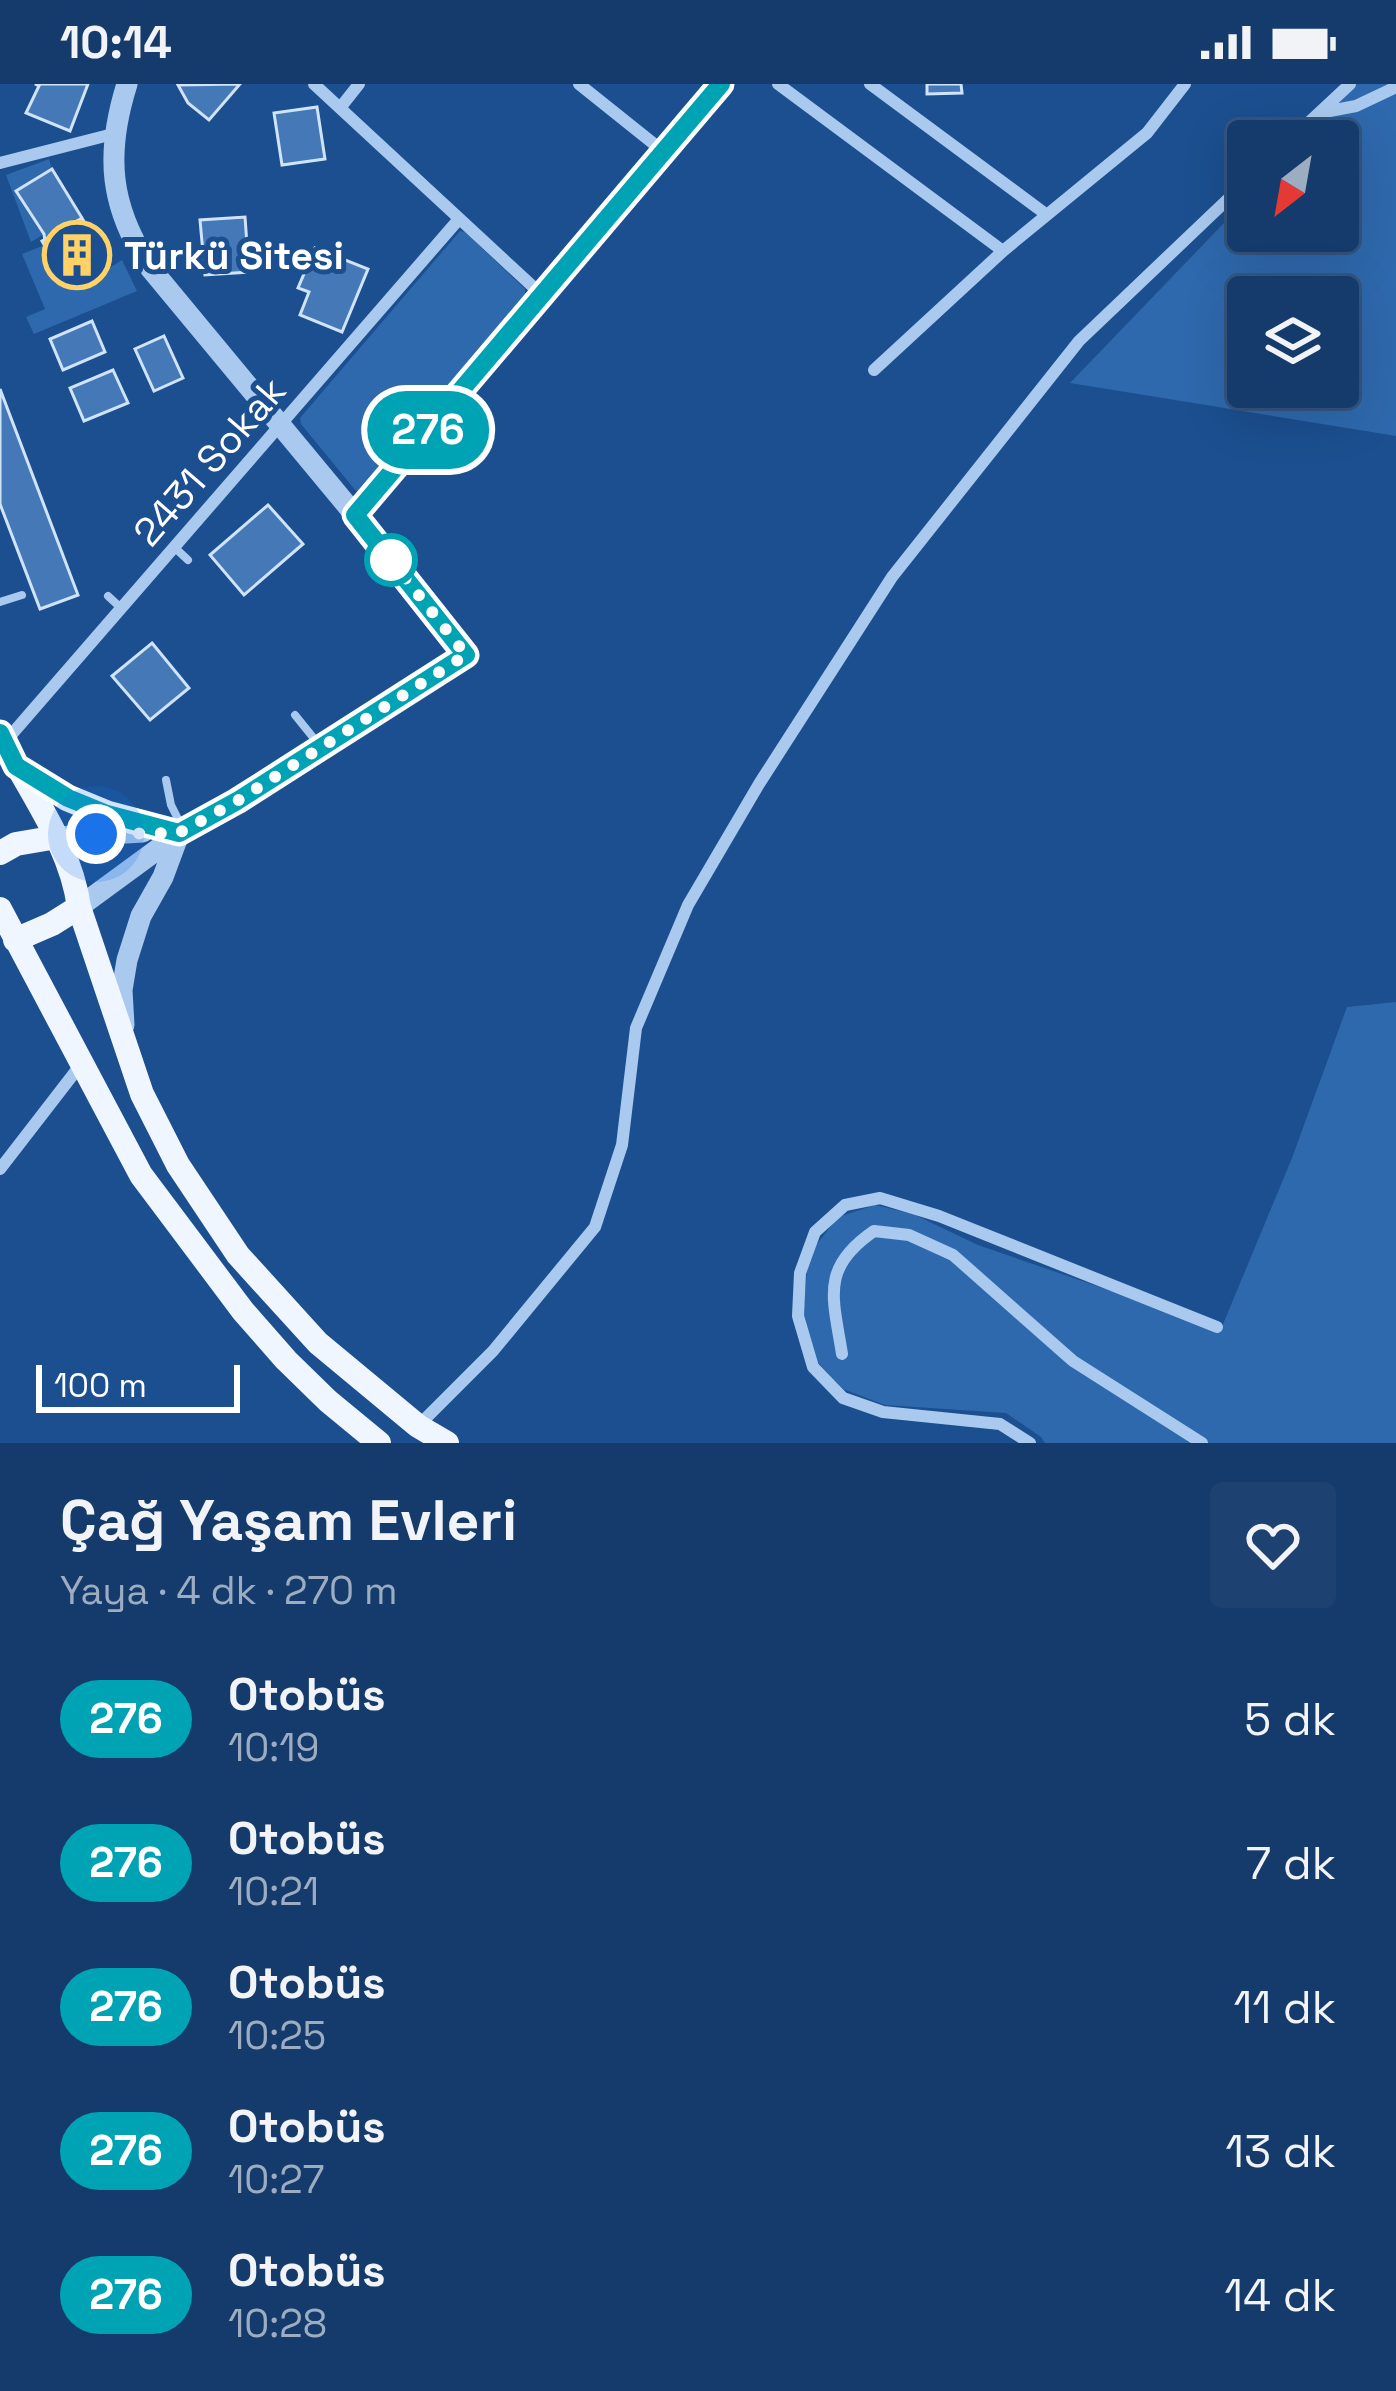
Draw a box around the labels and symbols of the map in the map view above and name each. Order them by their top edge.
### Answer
north arrow [1227,120,1359,252]
building icon: Türkü Sitesi [42,220,112,290]
place label: Türkü Sitesi [124,231,344,280]
street label: 2431 Sokak [123,367,296,556]
line badge: 276 [359,391,497,469]
unlabelled marker [366,535,416,585]
your location [66,804,126,864]
scale bar [36,1359,240,1412]

